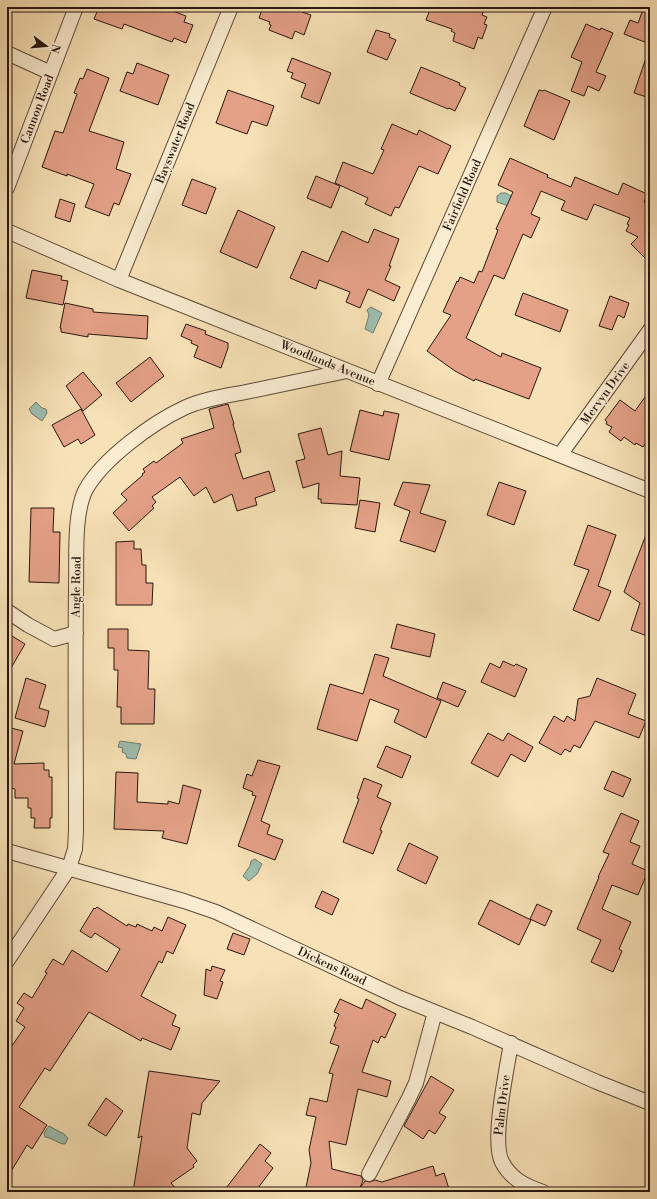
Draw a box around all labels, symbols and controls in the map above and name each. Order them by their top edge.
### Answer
north arrow [26,26,66,66]
text: N [47,42,63,55]
street label: Cannon Road [17,72,58,146]
street label: Bayswater Road [152,100,199,187]
street label: Fairfield Road [440,157,485,233]
street label: Woodlands Avenue [277,337,378,389]
street label: Mervyn Drive [577,359,633,428]
street label: Angle Road [68,556,85,619]
street label: Dickens Road [295,944,369,989]
street label: Palm Drive [491,1074,514,1136]

